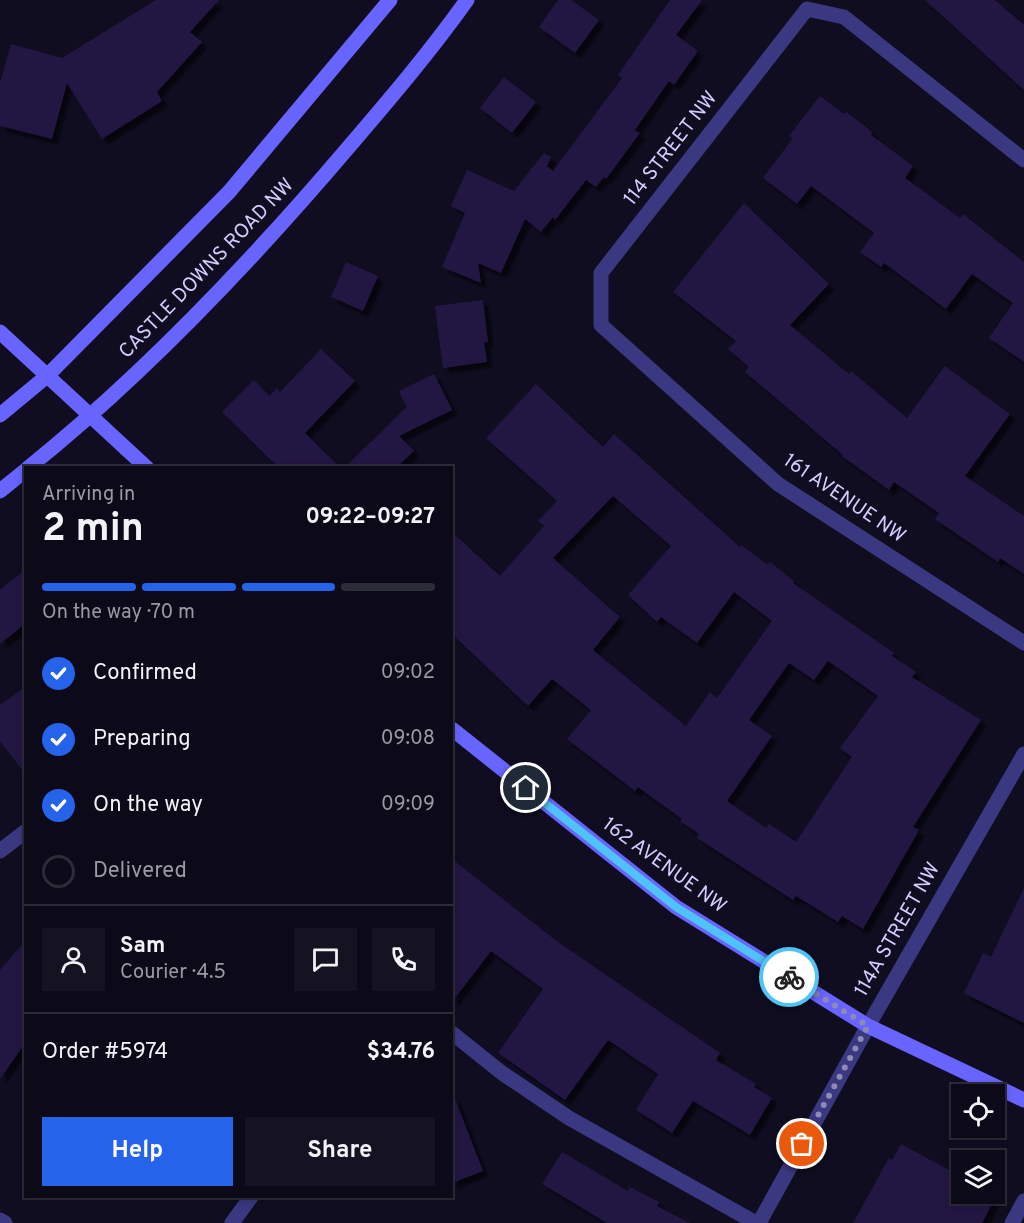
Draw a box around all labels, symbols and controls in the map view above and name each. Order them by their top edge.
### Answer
street label: 114 STREET NW [618,87,724,211]
street label: CASTLE DOWNS ROAD NW [114,173,300,365]
street label: 161 AVENUE NW [778,448,910,550]
text: Arriving in [42,482,135,508]
text: 09:22–09:27 [305,504,435,531]
text: 2 min [42,506,144,555]
text: On the way · 70 m [42,600,195,626]
icon: check [42,657,75,690]
text: Confirmed [93,660,197,687]
text: 09:02 [381,660,435,686]
icon: check [42,723,75,756]
text: Preparing [93,726,191,753]
text: 09:08 [381,726,435,752]
pin [500,762,551,813]
icon: home [509,771,542,804]
icon: check [42,789,75,822]
text: On the way [93,792,203,819]
text: 09:09 [381,792,435,818]
street label: 162 AVENUE NW [597,812,731,920]
text: Delivered [93,858,187,885]
street label: 114A STREET NW [849,858,947,1002]
button: person [42,928,105,991]
button: chat [294,928,357,991]
button: phone [372,928,435,991]
text: Sam [120,933,165,960]
courier [759,947,819,1007]
text: Courier · 4.5 [120,960,226,986]
icon: bike [773,961,806,994]
text: Order #5974 [42,1039,168,1066]
text: $34.76 [367,1039,435,1066]
map controls [951,1084,1005,1204]
button: locate [951,1084,1005,1138]
button: Help [42,1117,233,1186]
button: Share [245,1117,435,1186]
pin [776,1118,827,1169]
icon: bag [785,1127,818,1160]
button: layers [951,1150,1005,1204]

